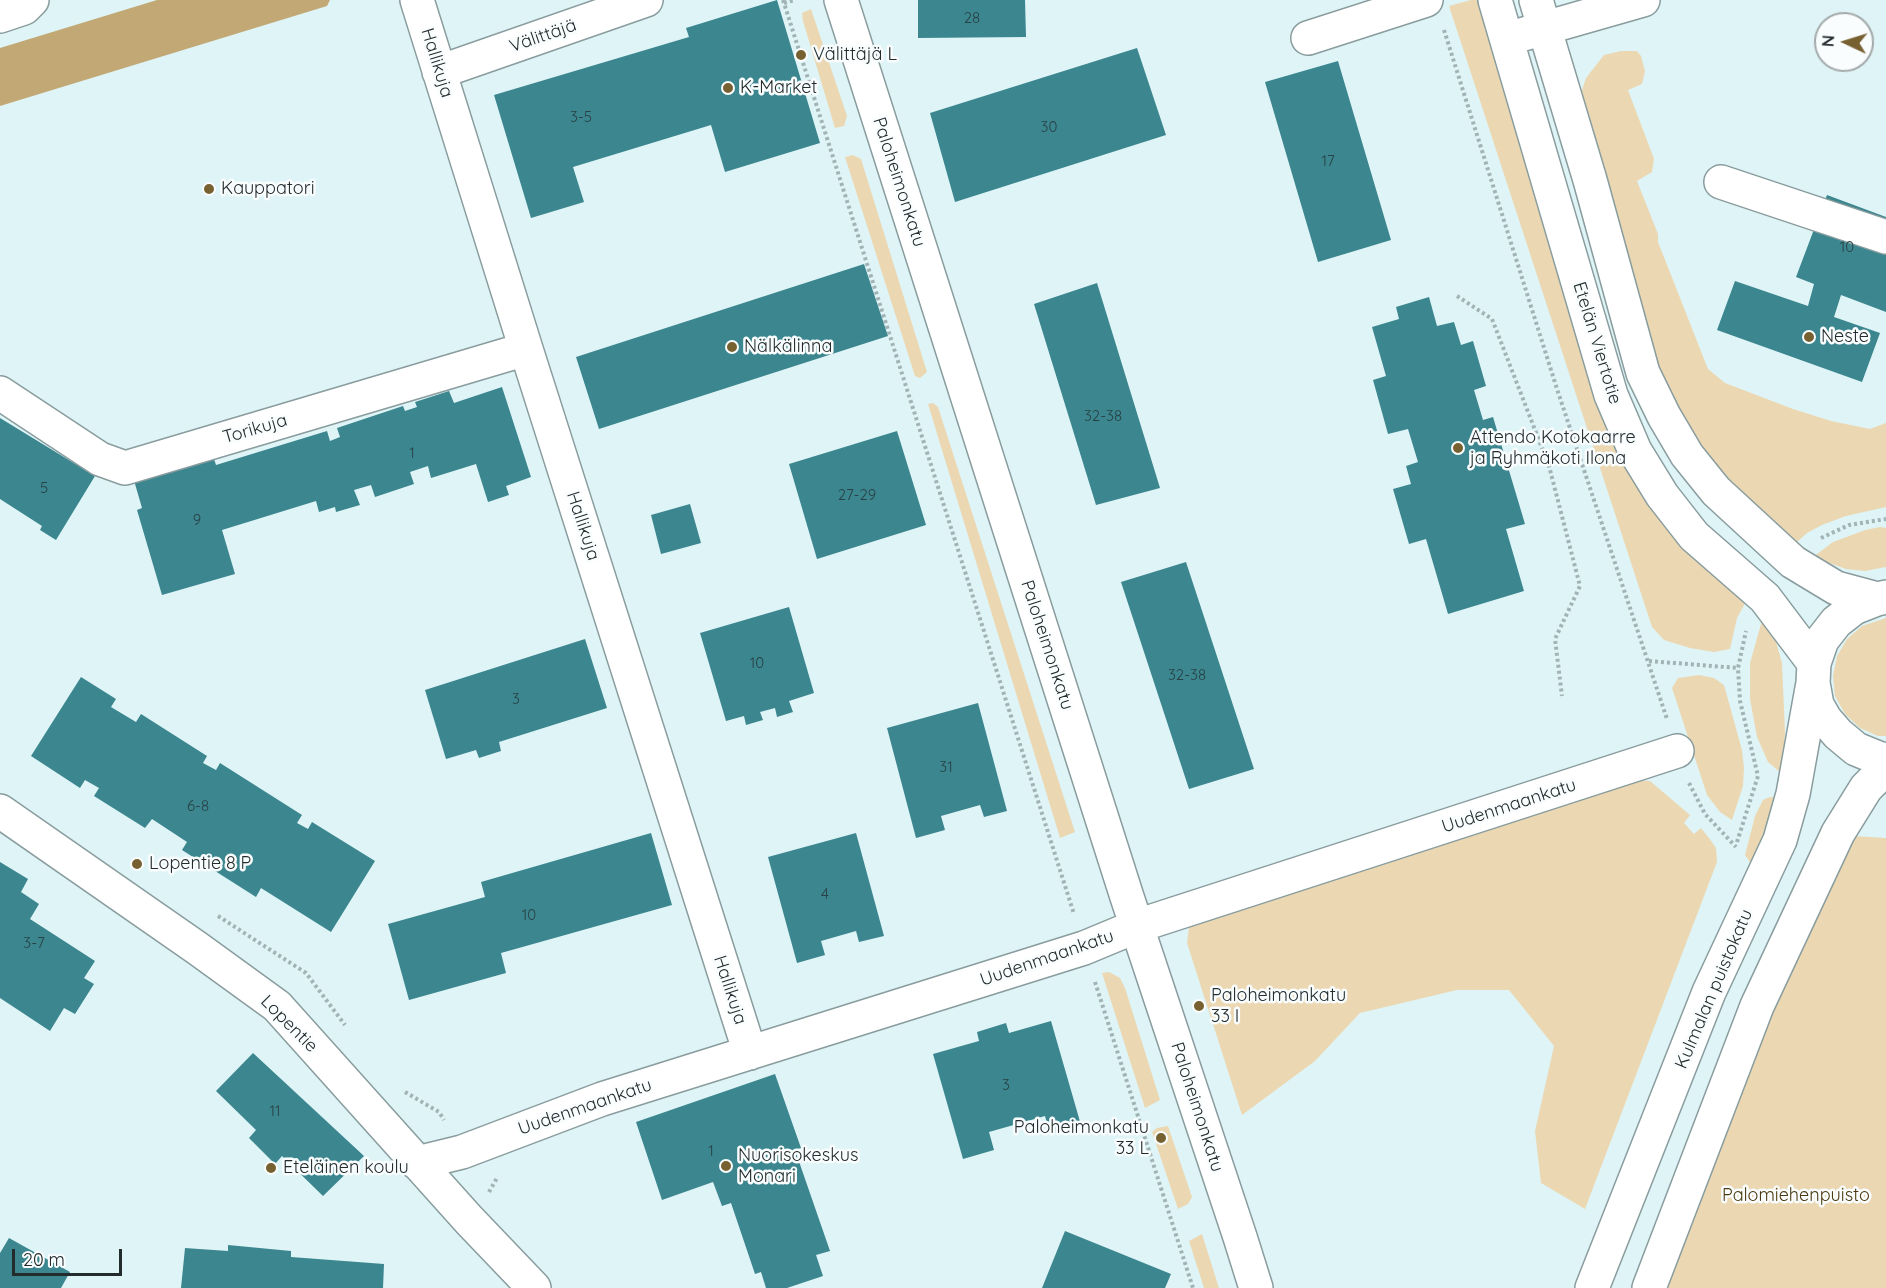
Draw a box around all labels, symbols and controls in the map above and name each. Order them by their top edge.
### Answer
house number: 28 [964,9,980,27]
north arrow [1814,12,1874,72]
street label: Välittäjä [507,14,579,58]
street label: Hallikuja [416,26,458,100]
text: N [1818,34,1838,47]
place label: Välittäjä L [813,44,897,66]
marker: Välittäjä L [794,48,808,62]
place label: K-Market [740,77,817,99]
marker: K-Market [721,81,735,95]
house number: 3-5 [570,108,592,126]
street label: Paloheimonkatu [868,114,930,250]
house number: 30 [1041,118,1057,136]
house number: 17 [1321,152,1335,170]
place label: Kauppatori [221,178,315,200]
marker: Kauppatori [202,182,216,196]
house number: 10 [1840,238,1854,256]
street label: Etelän Viertotie [1568,279,1626,407]
place label: Neste [1821,326,1869,348]
marker: Neste [1802,330,1816,344]
place label: Nälkälinna [744,336,832,358]
marker: Nälkälinna [725,340,739,354]
house number: 32-38 [1084,407,1122,425]
street label: Torikuja [220,410,290,448]
place label: Attendo Kotokaarre ja Ryhmäkoti Ilona [1470,427,1636,470]
marker: Attendo Kotokaarre ja Ryhmäkoti Ilona [1451,441,1465,455]
house number: 1 [409,444,415,462]
house number: 5 [40,479,48,497]
house number: 27-29 [838,486,876,504]
street label: Hallikuja [562,489,604,563]
house number: 9 [193,511,201,529]
street label: Paloheimonkatu [1016,577,1078,713]
house number: 10 [750,654,764,672]
house number: 32-38 [1168,666,1206,684]
house number: 3 [512,690,520,708]
house number: 31 [939,758,953,776]
street label: Uudenmaankatu [1439,774,1579,838]
house number: 6-8 [187,797,209,815]
place label: Lopentie 8 P [149,853,251,875]
marker: Lopentie 8 P [130,857,144,871]
house number: 4 [821,885,829,903]
house number: 10 [522,906,536,924]
street label: Kulmalan puistokatu [1671,906,1757,1072]
street label: Uudenmaankatu [977,925,1117,991]
house number: 3-7 [23,934,45,952]
street label: Hallikuja [709,953,751,1027]
place label: Paloheimonkatu 33 I [1211,985,1346,1028]
street label: Lopentie [256,991,322,1057]
marker: Paloheimonkatu 33 I [1192,999,1206,1013]
street label: Paloheimonkatu [1166,1039,1228,1175]
street label: Uudenmaankatu [515,1074,655,1140]
house number: 3 [1002,1076,1010,1094]
house number: 11 [269,1102,281,1120]
place label: Paloheimonkatu 33 L [1014,1117,1149,1160]
marker: Paloheimonkatu 33 L [1154,1131,1168,1145]
house number: 1 [708,1142,714,1160]
place label: Nuorisokeskus Monari [738,1145,858,1188]
place label: Eteläinen koulu [283,1157,409,1179]
marker: Nuorisokeskus Monari [719,1159,733,1173]
marker: Eteläinen koulu [264,1161,278,1175]
park label: Palomiehenpuisto [1722,1185,1870,1207]
scale bar [15,1237,124,1275]
text: 20 m [23,1248,65,1271]

